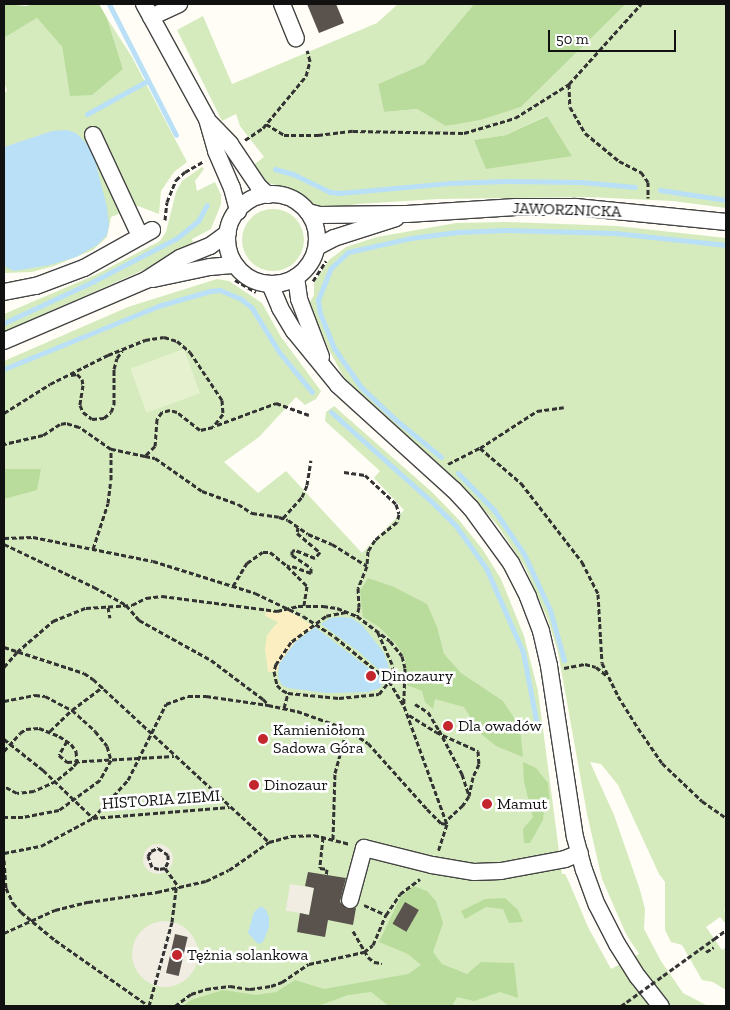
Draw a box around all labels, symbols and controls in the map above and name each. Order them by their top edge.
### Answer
scale bar [550,20,678,52]
text: 50 m [556,30,589,48]
street label: JAWORZNICKA [512,199,622,221]
place label: Dinozaury [381,666,453,686]
marker: Dinozaury [365,670,377,682]
place label: Dla owadów [458,716,542,736]
place label: Kamieniołom Sadowa Góra [273,720,365,758]
marker: Dla owadów [442,720,454,732]
marker: Kamieniołom Sadowa Góra [257,733,269,745]
place label: Dinozaur [264,775,328,795]
marker: Dinozaur [248,779,260,791]
street label: HISTORIA ZIEMI [101,786,221,814]
place label: Mamut [497,794,547,814]
marker: Mamut [481,798,493,810]
place label: Tężnia solankowa [187,945,308,965]
marker: Tężnia solankowa [171,949,183,961]

